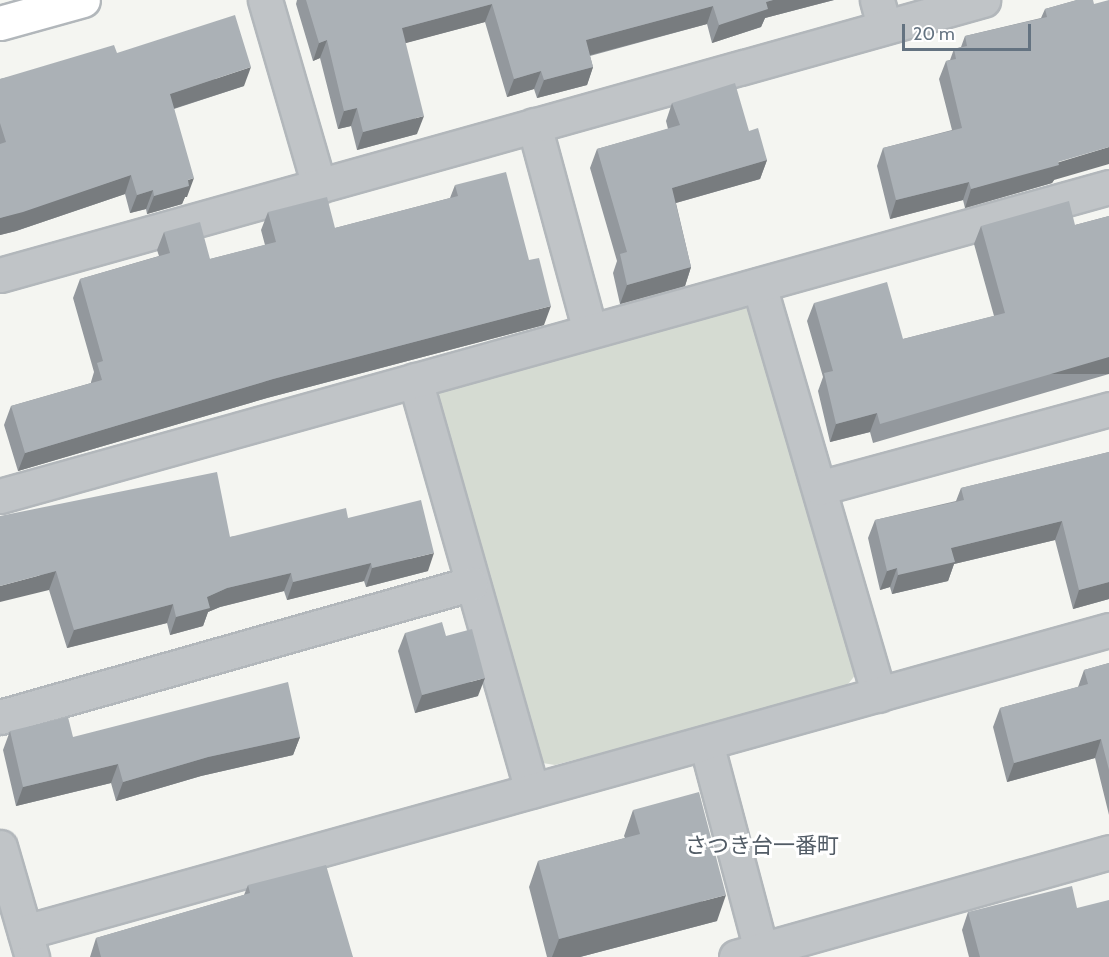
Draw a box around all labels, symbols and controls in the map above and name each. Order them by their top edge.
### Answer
scale bar [905,12,1034,50]
text: 20 m [913,23,955,45]
district label: さつき台一番町 [685,833,839,859]

